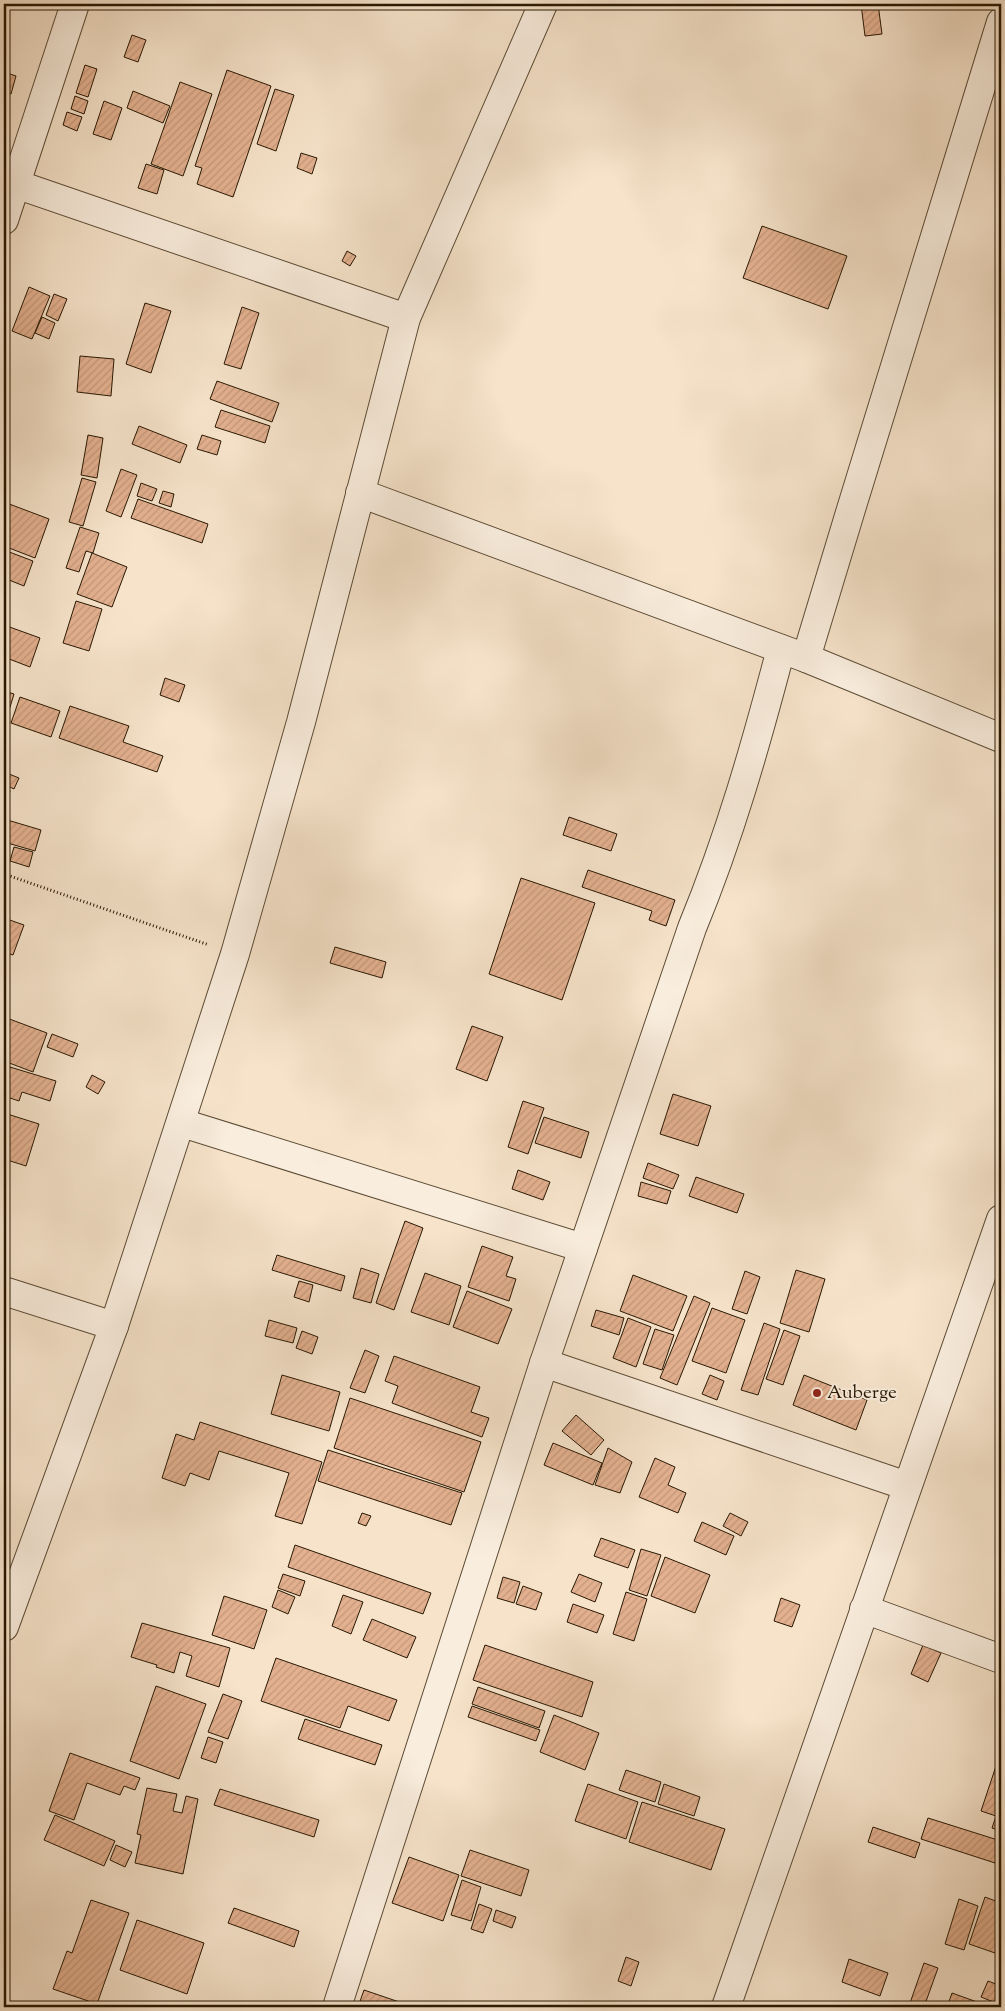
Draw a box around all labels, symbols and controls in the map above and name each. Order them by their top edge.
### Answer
place label: Auberge [827,1380,897,1407]
marker: Auberge [811,1387,823,1399]

